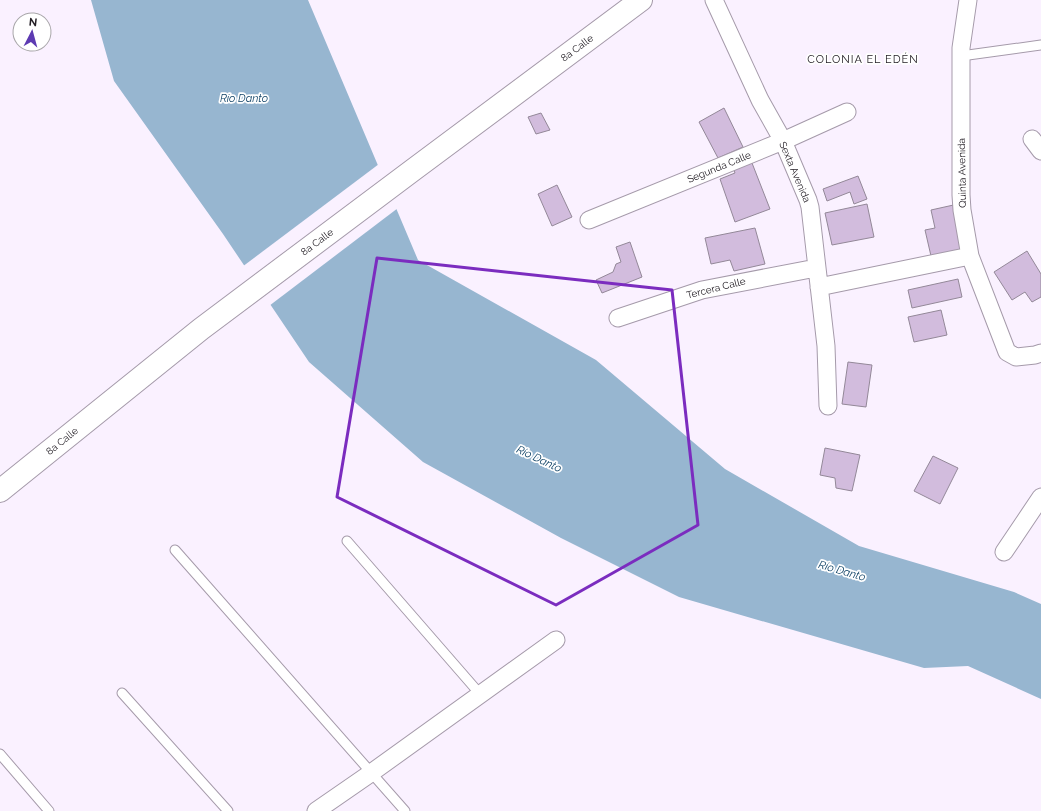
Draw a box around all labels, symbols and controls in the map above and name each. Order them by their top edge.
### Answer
north arrow [12,12,52,52]
text: N [28,16,38,29]
street label: 8a Calle [559,32,595,64]
district label: COLONIA EL EDÉN [807,52,919,66]
water label: Río Danto [220,92,268,105]
street label: Quinta Avenida [956,138,968,208]
street label: Sexta Avenida [777,140,813,204]
street label: Segunda Calle [686,149,753,185]
street label: 8a Calle [299,226,335,258]
street label: Tercera Calle [685,275,747,301]
street label: 8a Calle [44,425,80,457]
water label: Río Danto [514,443,564,475]
water label: Río Danto [817,558,867,584]

